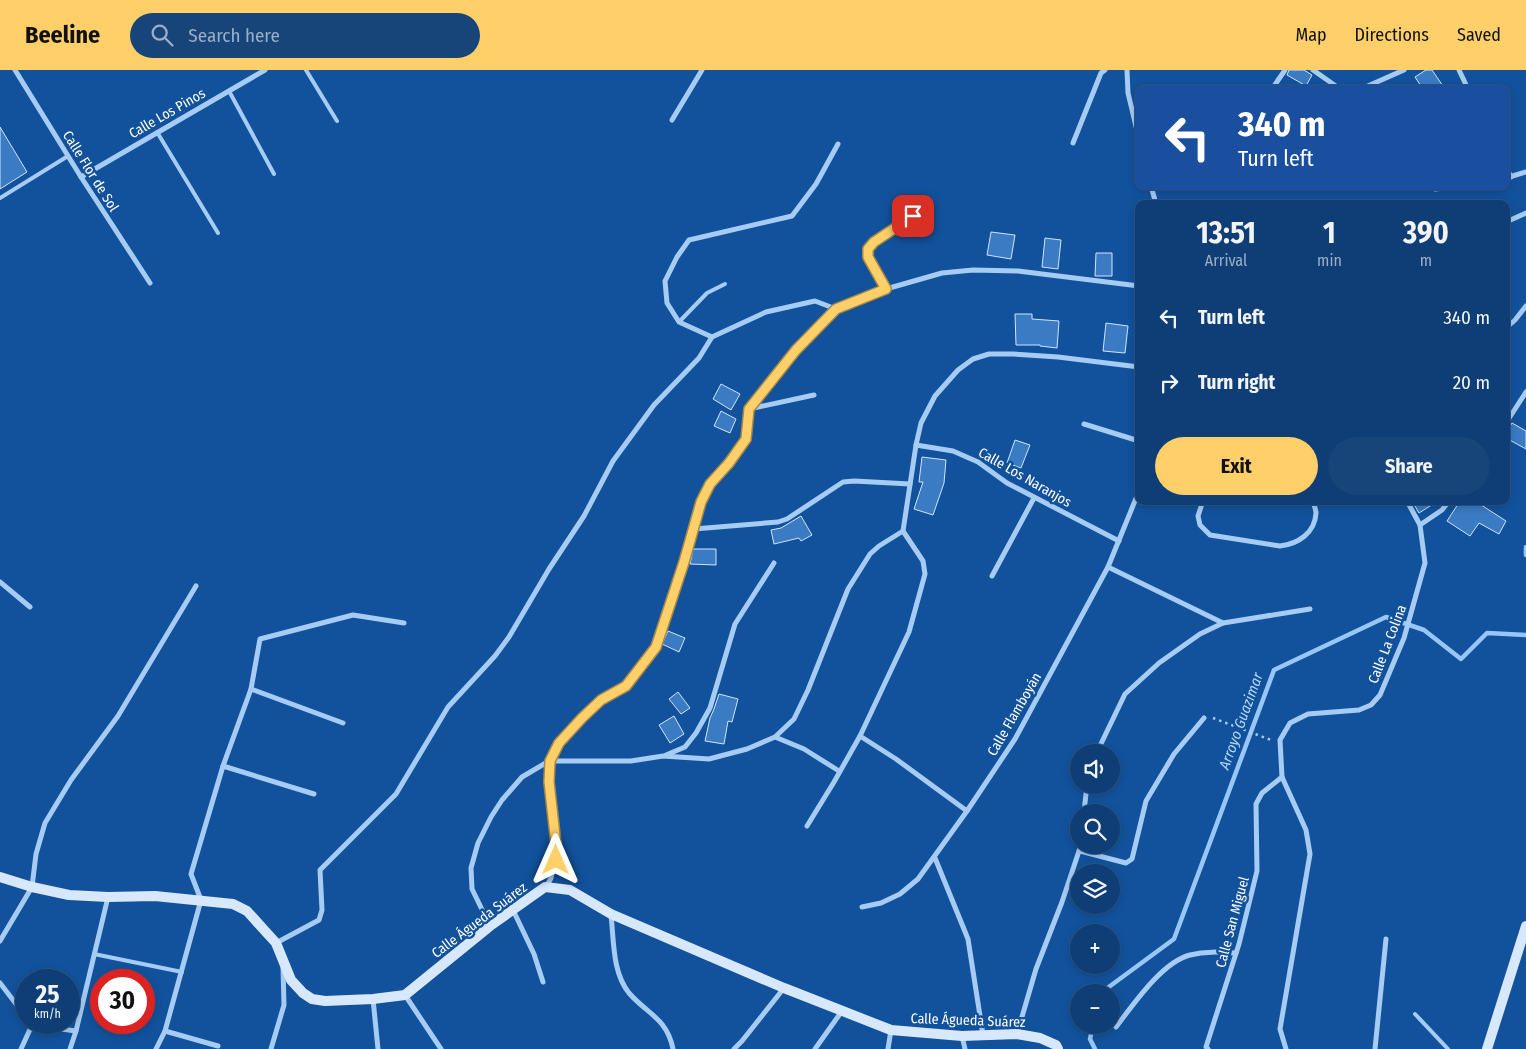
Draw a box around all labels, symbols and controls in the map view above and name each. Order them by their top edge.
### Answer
search box [130,13,480,58]
text: Beeline [25,21,100,49]
icon: search [148,21,176,49]
text: Search here [188,24,280,47]
text: Map [1295,24,1327,46]
text: Directions [1355,24,1429,46]
text: Saved [1457,24,1501,46]
street label: Calle Los Pinos [126,85,208,142]
text: 340 m [1238,103,1326,145]
icon: left [1155,105,1220,170]
street label: Calle Flor de Sol [59,128,122,215]
text: Turn left [1238,145,1314,172]
pin [892,195,934,237]
icon: arrive [899,202,927,230]
text: 13:51 [1196,215,1256,251]
text: 1 [1323,215,1336,251]
text: 390 [1403,215,1449,251]
text: Arrival [1205,251,1247,270]
text: min [1317,251,1342,270]
text: m [1420,251,1432,270]
icon: left [1155,304,1183,332]
text: Turn left [1198,306,1265,329]
text: 340 m [1443,306,1490,329]
icon: right [1155,369,1183,397]
text: Turn right [1198,371,1275,394]
text: 20 m [1453,371,1490,394]
button: Exit [1155,437,1318,495]
button: Share [1328,437,1490,495]
street label: Calle Los Naranjos [975,444,1074,511]
street label: Calle La Colina [1365,602,1410,686]
water label: Arroyo Guazimar [1215,669,1267,773]
street label: Calle Flamboyán [984,670,1045,759]
map controls [1070,744,1120,1034]
button: sound [1070,744,1120,794]
button: search [1070,804,1120,854]
position arrow [529,833,581,885]
button: layers [1070,864,1120,914]
street label: Calle San Miguel [1212,874,1253,970]
street label: Calle Águeda Suárez [428,878,531,962]
button: + [1070,924,1120,974]
speed limit sign: 30 [90,969,155,1034]
text: 25 [36,980,59,1010]
button: − [1070,984,1120,1034]
text: km/h [34,1007,61,1021]
street label: Calle Águeda Suárez [910,1009,1026,1031]

